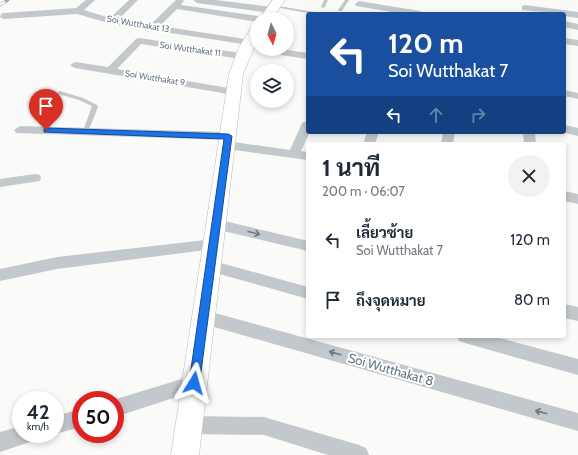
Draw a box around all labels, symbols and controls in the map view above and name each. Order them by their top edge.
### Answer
north arrow [250,12,294,56]
map controls [250,12,294,108]
street label: Soi Wutthakat 13 [106,13,170,34]
text: 120 m [388,26,464,60]
icon: left [322,28,374,80]
street label: Soi Wutthakat 11 [159,39,221,58]
text: Soi Wutthakat 7 [388,60,508,82]
button: layers [250,64,294,108]
street label: Soi Wutthakat 9 [124,67,186,88]
pin [29,89,63,130]
icon: arrive [35,95,57,117]
icon: left [383,104,405,126]
icon: ahead [425,104,447,126]
icon: right [467,104,489,126]
text: 1 นาที [322,153,380,182]
button: close [508,155,550,197]
text: 200 m · 06:07 [322,183,405,199]
text: เลี้ยวซ้าย [356,224,413,242]
icon: left [322,229,344,251]
one-way arrow [247,230,260,237]
text: 120 m [510,231,550,249]
text: Soi Wutthakat 7 [356,242,443,258]
icon: arrive [322,289,344,311]
text: 80 m [514,291,550,309]
text: ถึงจุดหมาย [356,292,426,310]
one-way arrow [329,349,342,356]
street label: Soi Wutthakat 8 [346,349,436,389]
position arrow [173,362,215,404]
speed limit sign: 50 [72,391,124,443]
text: 42 [27,400,50,424]
one-way arrow [534,408,547,415]
text: km/h [27,420,49,433]

